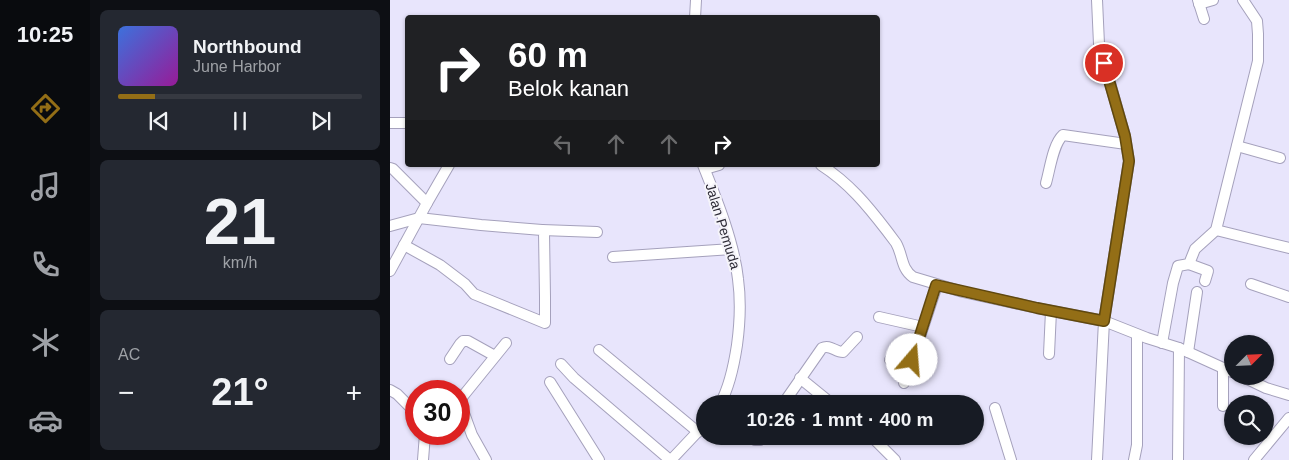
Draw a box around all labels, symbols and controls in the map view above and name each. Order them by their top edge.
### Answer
text: 10:25 [17,22,73,47]
icon: right [425,35,490,100]
text: 60 m [508,35,588,74]
text: Northbound [193,36,302,57]
pin [1083,42,1125,84]
icon: arrive [1090,49,1118,77]
text: June Harbor [193,58,281,75]
text: Belok kanan [508,76,629,101]
icon: directions [28,91,63,126]
icon: previous [145,107,173,135]
icon: pause [226,107,254,135]
icon: next [307,107,335,135]
icon: left [549,130,577,158]
icon: ahead [602,130,630,158]
icon: ahead [655,130,683,158]
icon: right [708,130,736,158]
icon: music [28,169,63,204]
street label: Jalan Pemuda [702,181,744,271]
text: 21 [204,185,276,258]
icon: phone [28,247,63,282]
text: km/h [223,254,257,271]
icon: climate [28,325,63,360]
position arrow [885,333,937,385]
north arrow [1224,335,1274,385]
map controls [1224,335,1274,445]
text: AC [118,346,140,363]
text: 21° [211,371,269,413]
text: − [118,377,134,408]
text: + [346,377,362,408]
speed limit sign: 30 [405,380,470,445]
button: search [1224,395,1274,445]
icon: car [28,403,63,438]
text: 10:26 · 1 mnt · 400 m [747,409,933,430]

